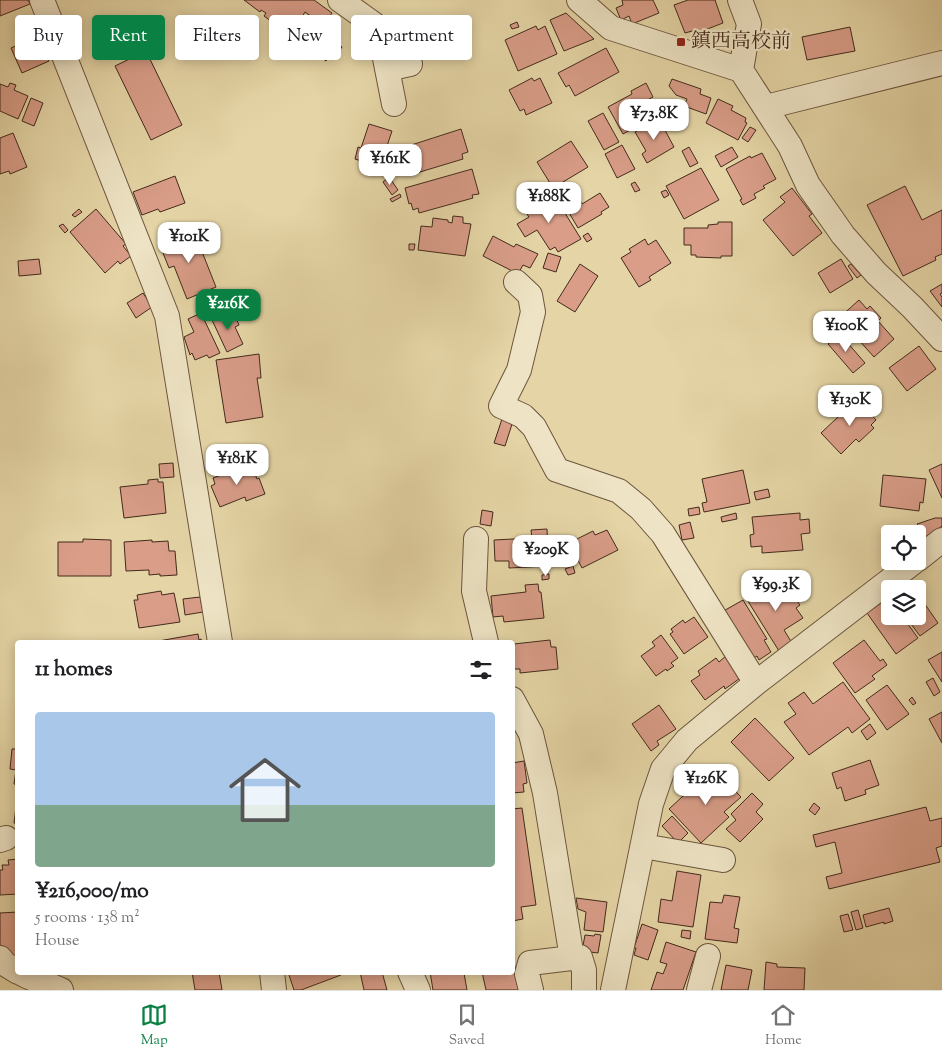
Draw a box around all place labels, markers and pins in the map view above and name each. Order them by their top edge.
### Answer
place label: 鎮西高校前 [691,28,791,57]
marker: 鎮西高校前 [675,36,687,48]
pin: ¥73.8K [613,98,695,141]
pin: ¥161K [355,144,425,186]
pin: ¥188K [514,182,584,224]
pin: ¥101K [154,222,224,264]
pin: ¥216K [193,288,263,331]
pin: ¥100K [811,310,881,353]
pin: ¥130K [815,384,885,427]
pin: ¥181K [202,444,272,486]
pin: ¥209K [511,534,581,577]
pin: ¥99.3K [735,570,817,612]
pin: ¥126K [671,764,741,806]

